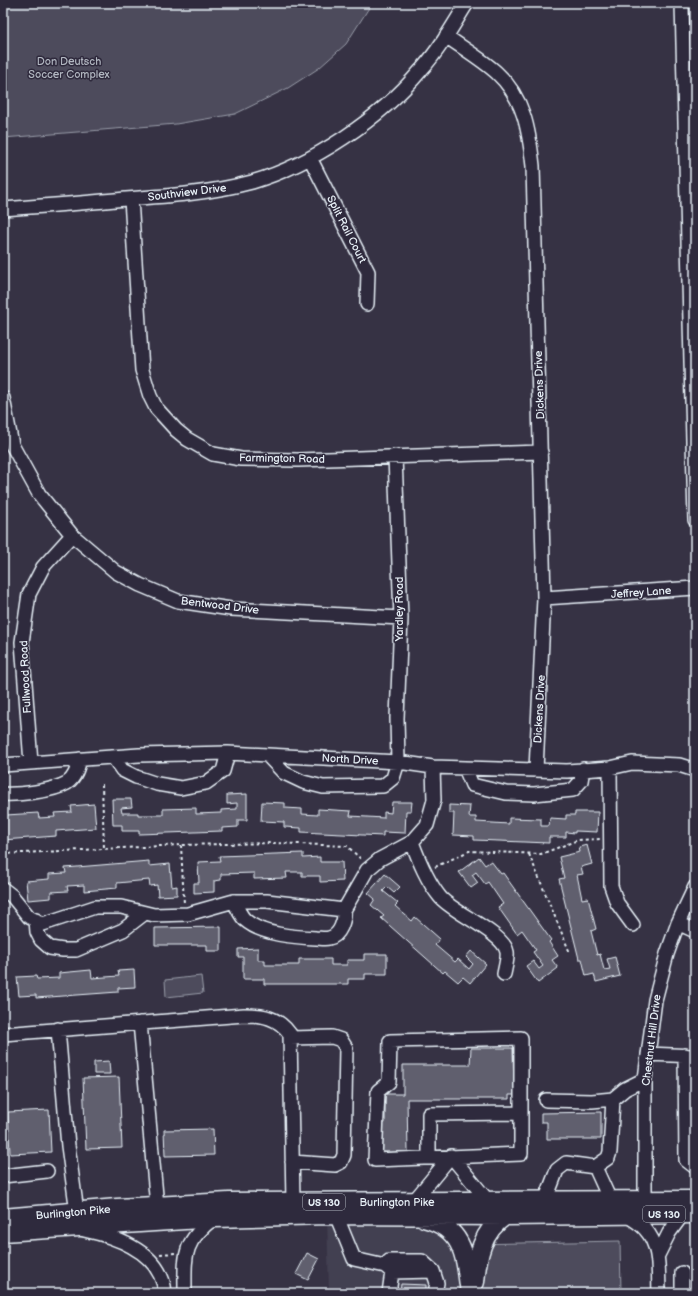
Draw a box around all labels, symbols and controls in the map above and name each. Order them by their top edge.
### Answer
park label: Don Deutsch Soccer Complex [28,55,110,81]
street label: Southview Drive [147,181,228,204]
street label: Split Rail Court [324,193,369,266]
street label: Dickens Drive [532,350,547,420]
street label: Farmington Road [239,451,325,466]
street label: Yardley Road [393,577,406,642]
street label: Jeffrey Lane [610,584,672,601]
street label: Bentwood Drive [180,594,260,617]
street label: Fullwood Road [17,640,34,714]
street label: Dickens Drive [531,674,548,744]
street label: North Drive [321,752,379,768]
street label: Chestnut Hill Drive [639,993,664,1087]
road number: US 130 [303,1194,345,1210]
street label: Burlington Pike [360,1196,435,1209]
street label: Burlington Pike [35,1203,111,1222]
road number: US 130 [643,1206,685,1222]

